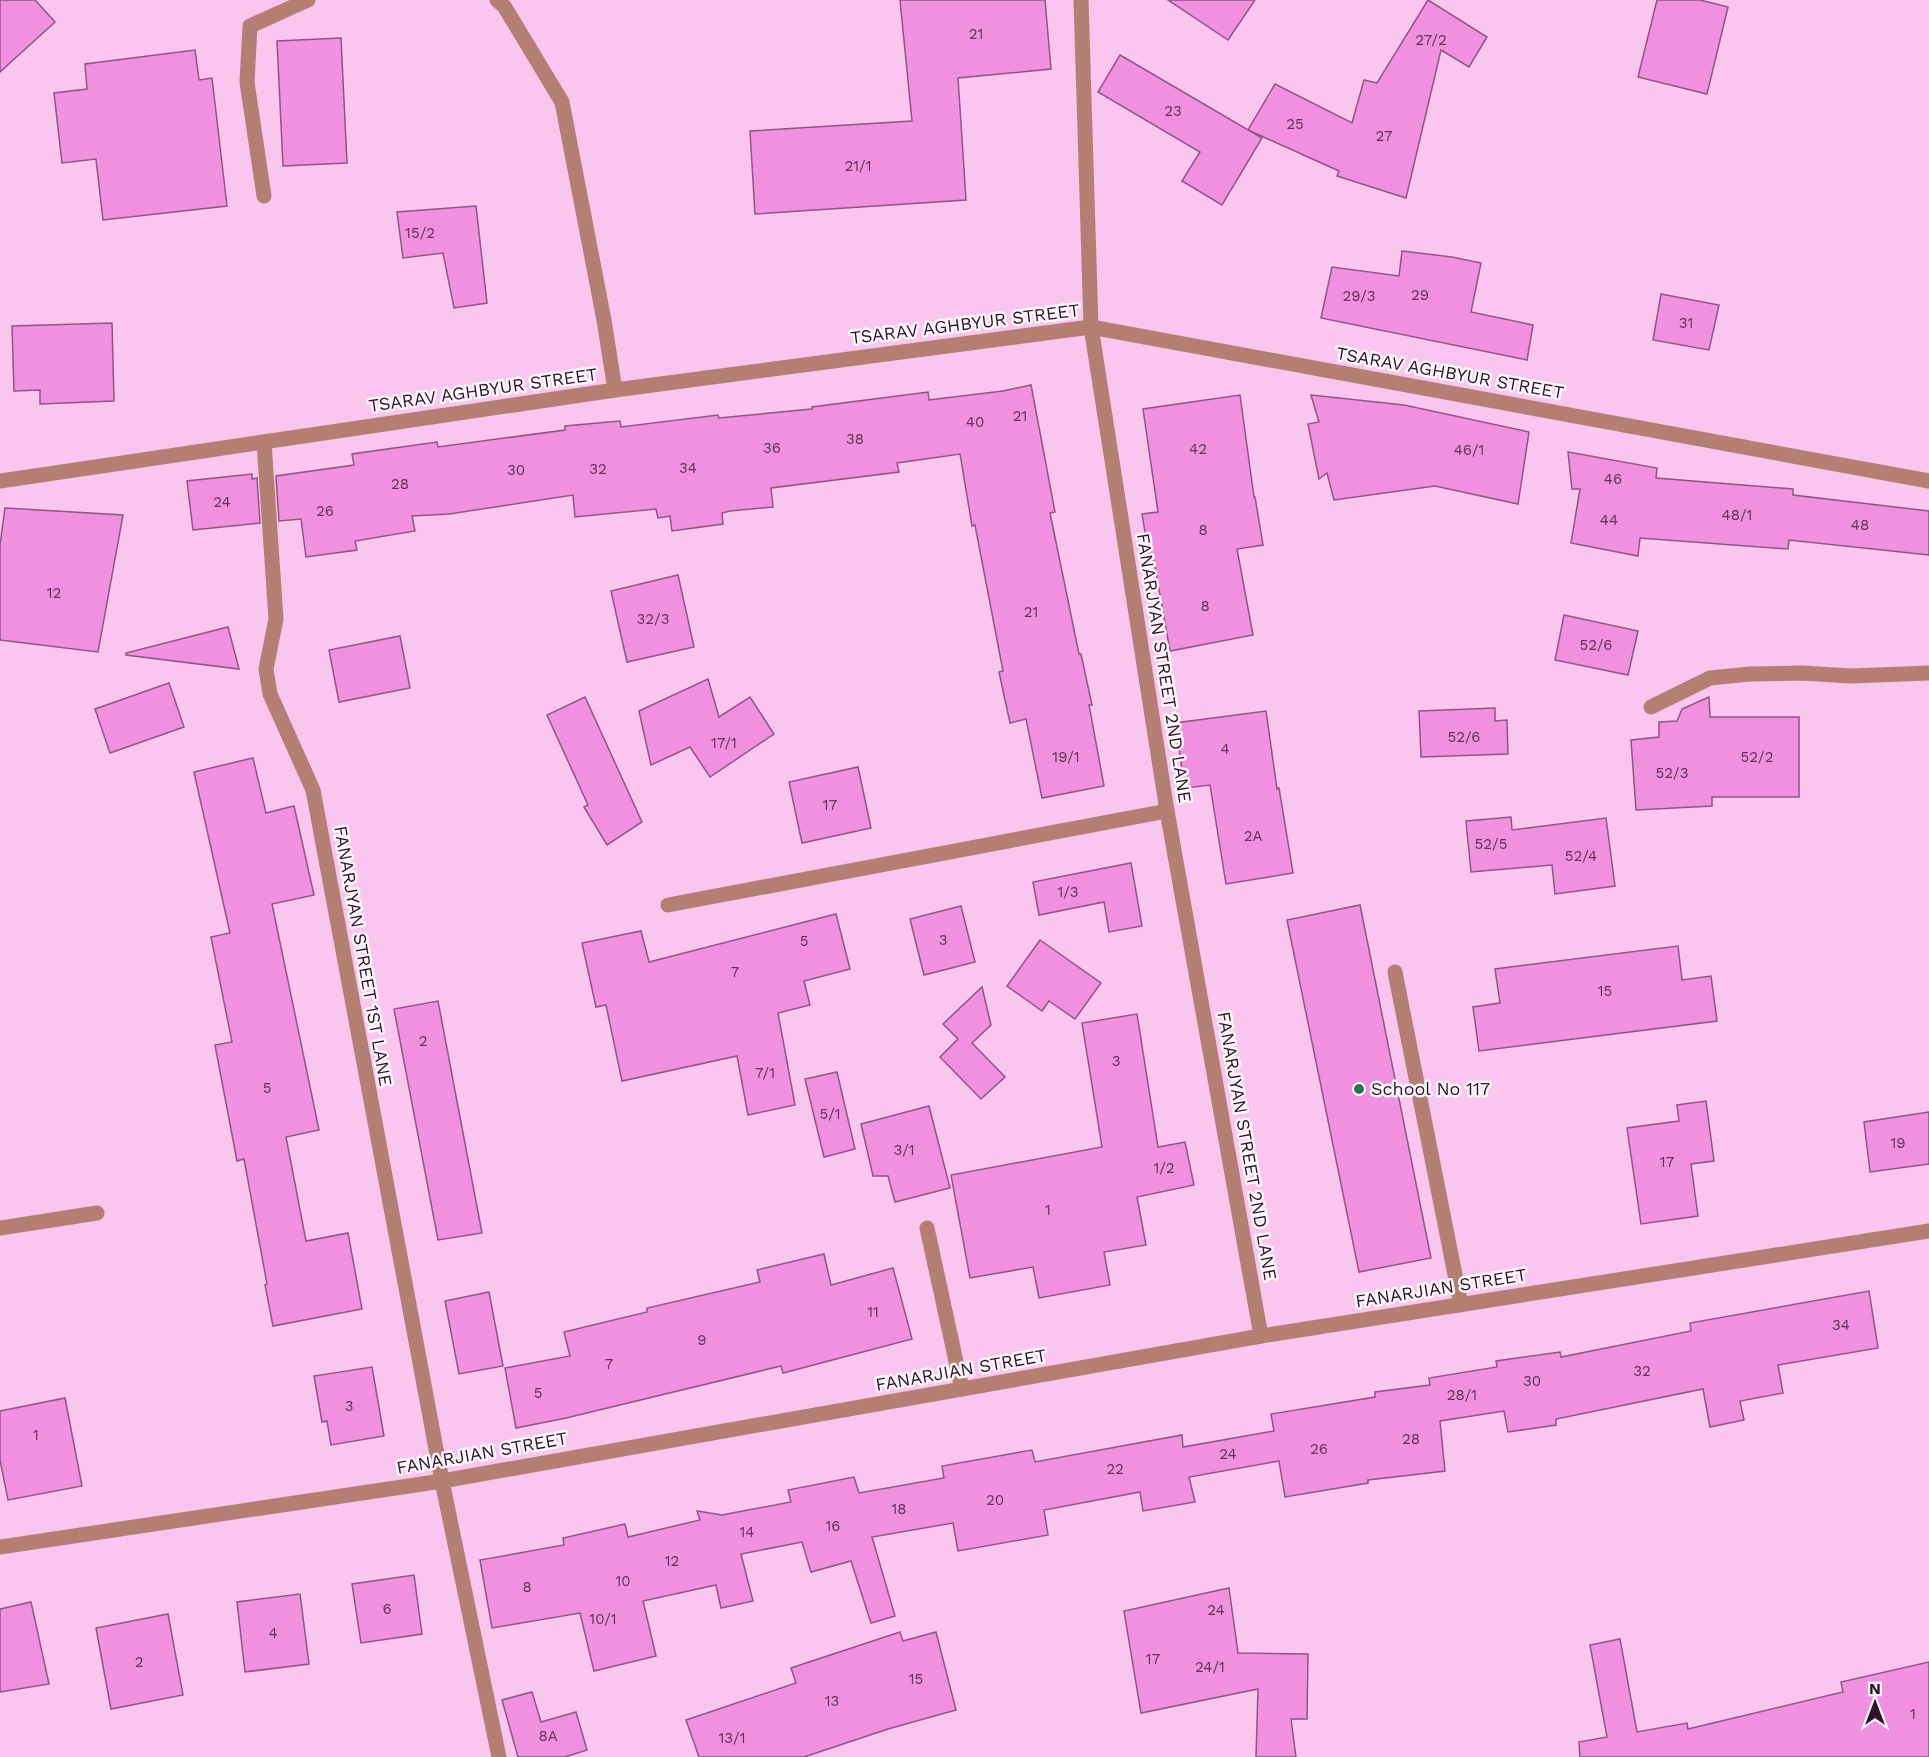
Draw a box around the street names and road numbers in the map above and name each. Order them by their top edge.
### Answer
street label: TSARAV AGHBYUR STREET [849,299,1081,348]
street label: TSARAV AGHBYUR STREET [1335,342,1566,403]
street label: TSARAV AGHBYUR STREET [367,363,599,416]
street label: FANARJYAN STREET 2ND LANE [1133,532,1196,804]
street label: FANARJYAN STREET 1ST LANE [330,824,397,1088]
street label: FANARJYAN STREET 2ND LANE [1213,1010,1282,1282]
street label: FANARJIAN STREET [1354,1264,1528,1311]
street label: FANARJIAN STREET [874,1344,1048,1395]
street label: FANARJIAN STREET [395,1427,569,1478]

